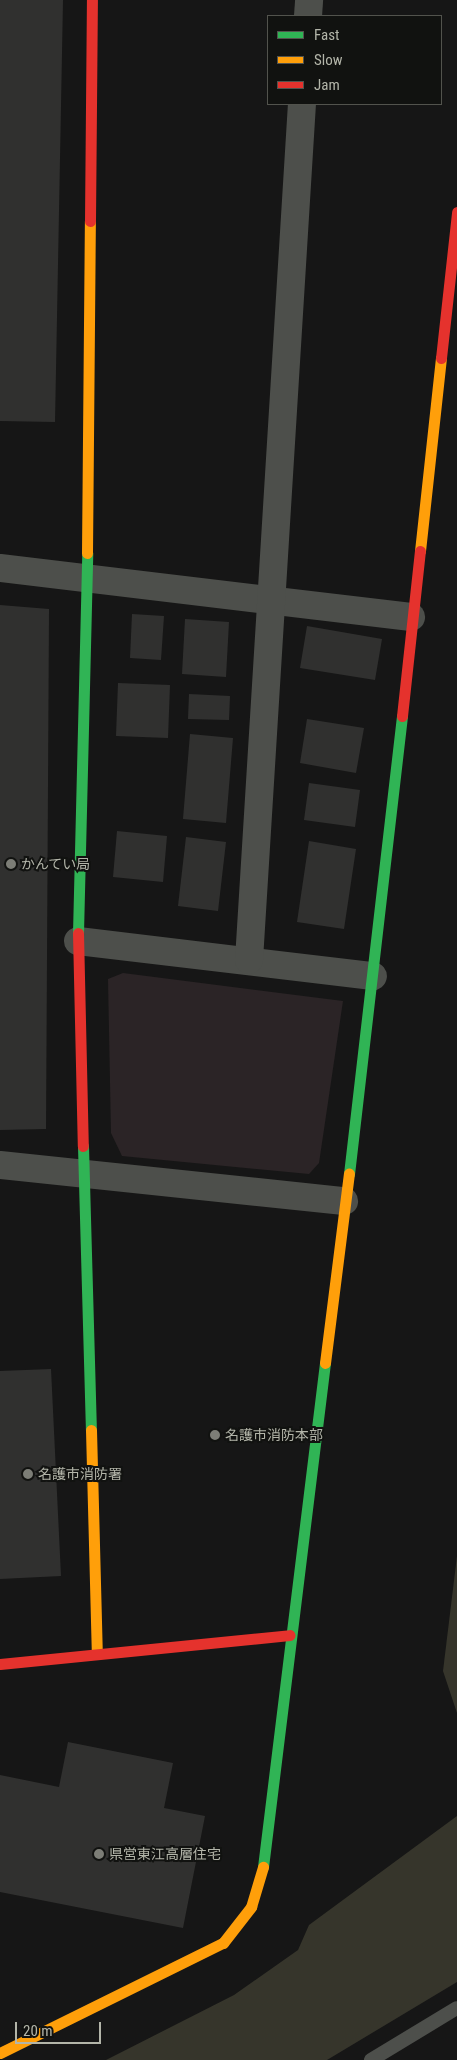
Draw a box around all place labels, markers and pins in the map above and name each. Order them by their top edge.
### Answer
place label: かんてい局 [21,856,91,872]
marker: かんてい局 [5,858,17,870]
place label: 名護市消防本部 [225,1427,323,1443]
marker: 名護市消防本部 [209,1429,221,1441]
place label: 名護市消防署 [38,1466,122,1482]
marker: 名護市消防署 [22,1468,34,1480]
place label: 県営東江高層住宅 [109,1846,221,1862]
marker: 県営東江高層住宅 [93,1848,105,1860]

